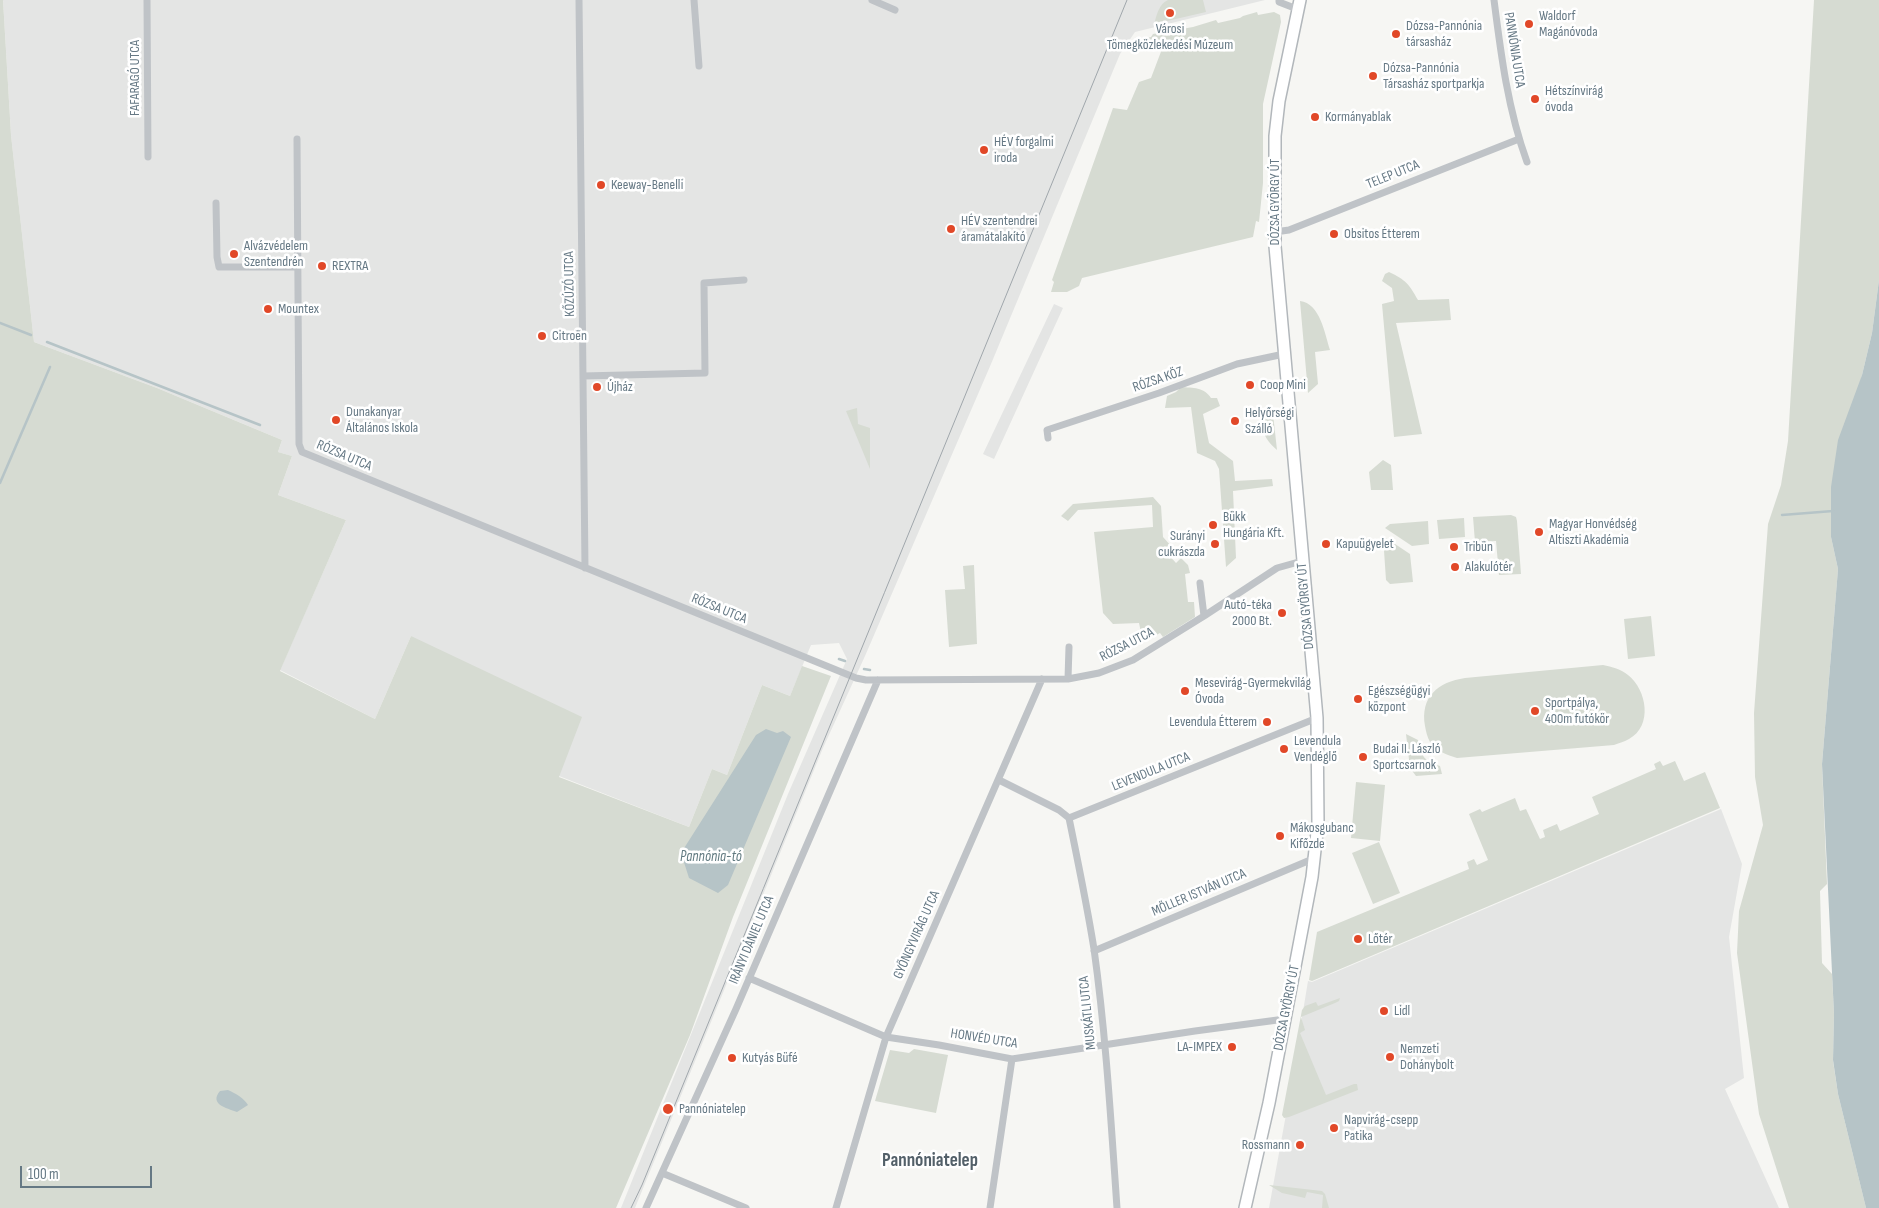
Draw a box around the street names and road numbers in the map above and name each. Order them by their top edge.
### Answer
street label: PANNÓNIA UTCA [1500,11,1528,89]
street label: FAFARAGÓ UTCA [127,40,143,116]
street label: TELEP UTCA [1364,157,1422,193]
street label: DÓZSA GYÖRGY ÚT [1267,159,1283,245]
street label: KŐZÚZÓ UTCA [561,251,579,317]
street label: RÓZSA KÖZ [1131,364,1185,396]
street label: RÓZSA UTCA [314,437,374,475]
street label: DÓZSA GYÖRGY ÚT [1294,562,1318,650]
street label: RÓZSA UTCA [689,590,749,628]
street label: RÓZSA UTCA [1097,624,1157,666]
street label: LEVENDULA UTCA [1110,749,1192,795]
street label: MÖLLER ISTVÁN UTCA [1149,866,1249,920]
street label: GYÖNGYVIRÁG UTCA [890,888,944,982]
street label: IRÁNYI DÁNIEL UTCA [726,893,778,987]
street label: DÓZSA GYÖRGY ÚT [1270,964,1304,1052]
street label: MUSKÁTLI UTCA [1076,975,1100,1051]
street label: HONVÉD UTCA [949,1025,1019,1053]

